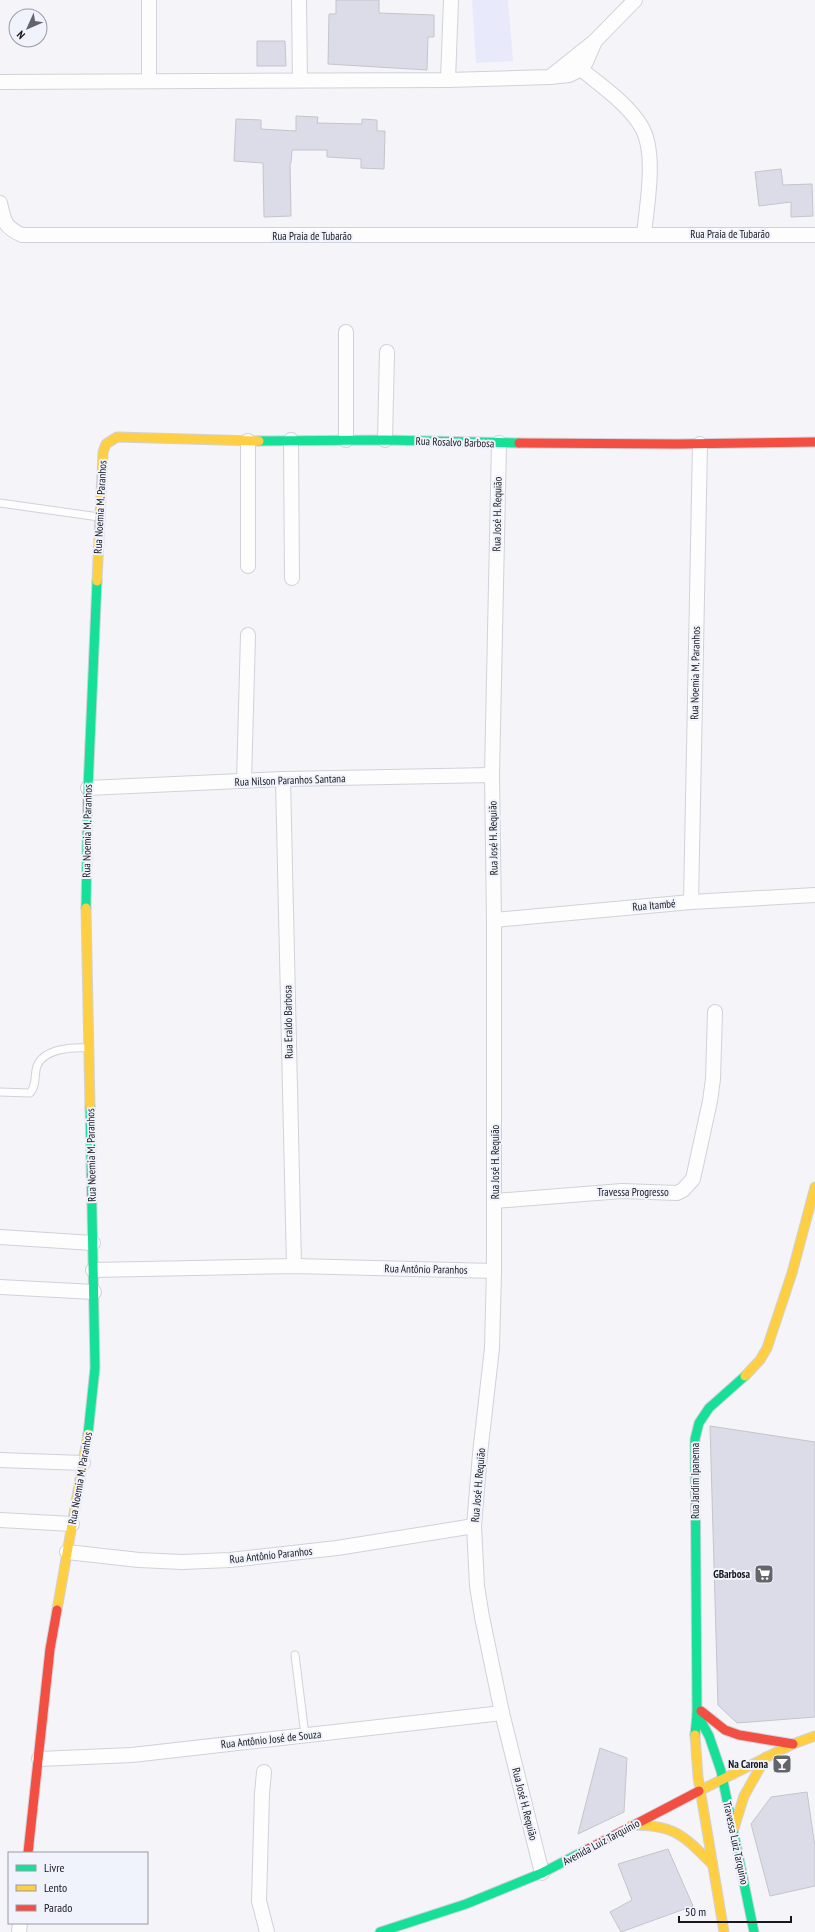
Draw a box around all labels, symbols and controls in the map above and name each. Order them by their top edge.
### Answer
north arrow [8,8,48,48]
text: N [14,28,28,42]
street label: Rua Praia de Tubarão [690,227,770,241]
street label: Rua Praia de Tubarão [272,229,352,243]
street label: Rua Rosalvo Barbosa [415,434,495,450]
street label: Rua Noemia M. Paranhos [91,460,109,554]
street label: Rua José H. Requião [489,476,505,551]
street label: Rua Noemia M. Paranhos [687,626,703,720]
street label: Rua Nilson Paranhos Santana [234,771,346,789]
street label: Rua Noemia M. Paranhos [79,784,95,878]
street label: Rua José H. Requião [485,800,501,875]
street label: Rua Itambé [632,896,677,914]
street label: Rua Eraldo Barbosa [280,985,296,1059]
street label: Rua Noemia M. Paranhos [83,1108,99,1202]
street label: Rua José H. Requião [488,1124,502,1199]
street label: Travessa Progresso [597,1185,669,1199]
street label: Rua Antônio Paranhos [384,1261,468,1277]
street label: Rua Noemia M. Paranhos [65,1430,95,1525]
street label: Rua Jardim Ipanema [688,1443,702,1519]
street label: Rua José H. Requião [468,1447,488,1523]
street label: Rua Antônio Paranhos [229,1544,313,1566]
supermarket icon: GBarbosa [753,1563,775,1585]
place label: GBarbosa [713,1567,750,1581]
street label: Rua Antônio José de Souza [220,1727,322,1751]
bar icon: Na Carona [771,1753,793,1775]
place label: Na Carona [728,1757,768,1771]
street label: Rua José H. Requião [509,1766,541,1842]
street label: Travessa Luiz Tarquino [720,1800,752,1886]
street label: Avenida Luiz Tarquínio [560,1816,642,1868]
legend [8,1852,148,1924]
text: Livre [44,1860,65,1875]
text: Lento [44,1880,67,1895]
scale bar [679,1898,791,1924]
text: Parado [44,1900,72,1915]
text: 50 m [685,1904,706,1919]

